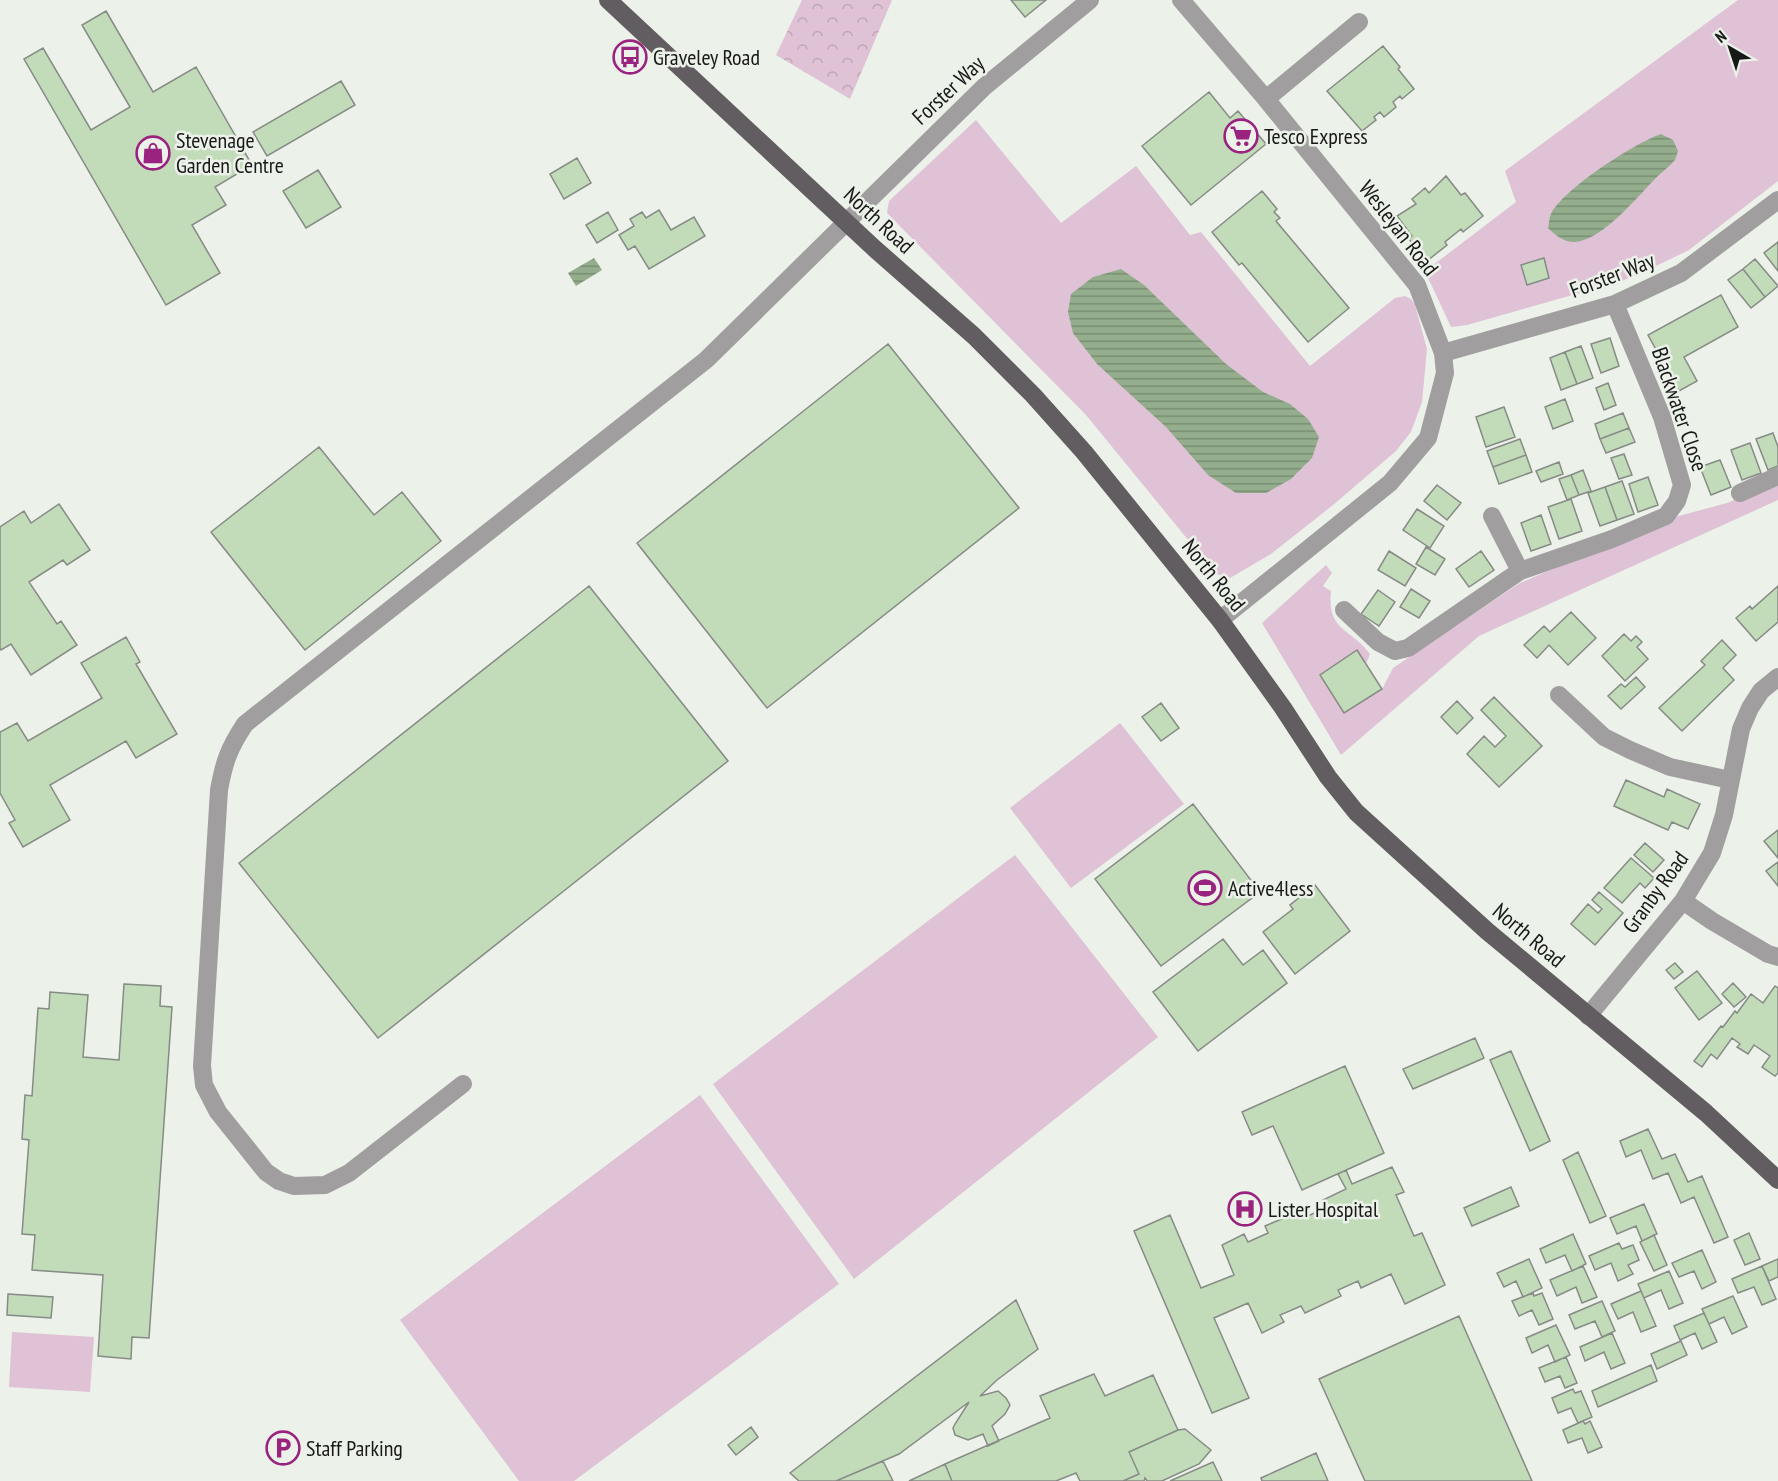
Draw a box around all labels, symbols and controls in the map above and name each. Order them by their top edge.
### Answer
north arrow [1700,18,1760,78]
text: N [1711,26,1730,47]
bus stop icon: Graveley Road [612,39,648,75]
place label: Graveley Road [653,43,760,71]
street label: Forster Way [906,49,990,130]
supermarket icon: Tesco Express [1223,118,1259,154]
place label: Tesco Express [1264,122,1368,150]
place label: Stevenage Garden Centre [176,126,284,179]
shop icon: Stevenage Garden Centre [135,135,171,171]
street label: Wesleyan Road [1353,175,1445,281]
street label: North Road [838,180,920,260]
street label: Forster Way [1566,246,1659,304]
street label: Blackwater Close [1646,343,1714,475]
street label: North Road [1176,533,1252,617]
street label: Granby Road [1616,846,1694,938]
sports icon: Active4less [1187,870,1223,906]
place label: Active4less [1228,874,1313,902]
street label: North Road [1487,897,1571,973]
hospital icon: Lister Hospital [1227,1191,1263,1227]
place label: Lister Hospital [1268,1195,1379,1223]
parking icon: Staff Parking [265,1430,301,1466]
place label: Staff Parking [306,1434,403,1462]

